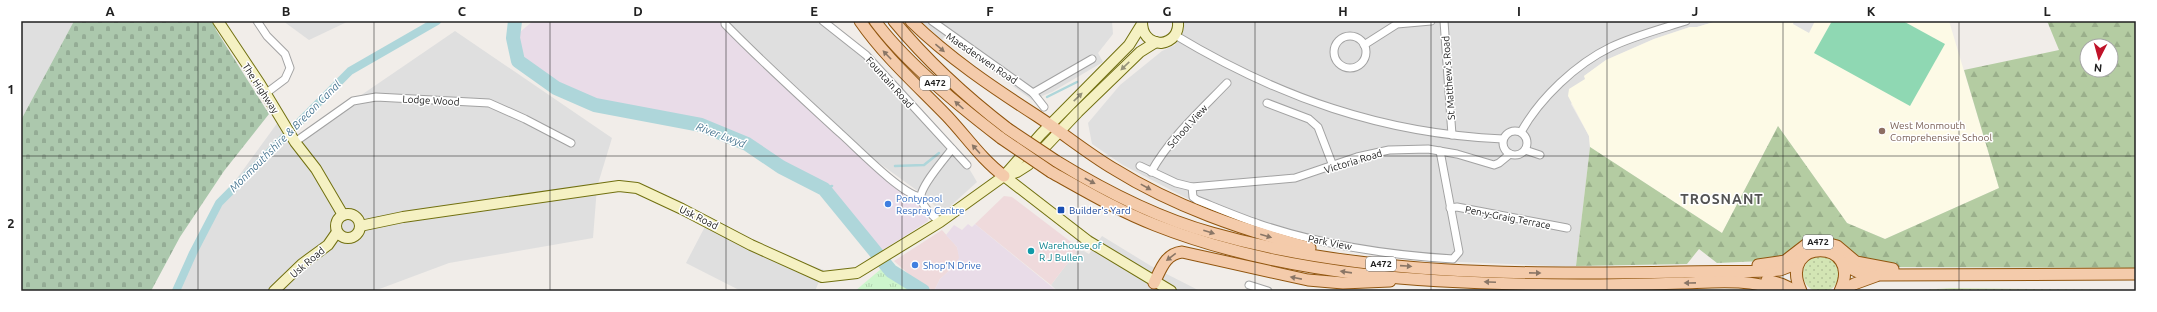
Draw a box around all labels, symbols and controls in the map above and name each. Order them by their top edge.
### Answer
text: A [105,4,115,18]
text: B [282,4,291,18]
text: C [458,4,467,18]
text: D [633,4,643,18]
text: E [810,4,818,18]
text: F [986,4,994,18]
text: G [1163,4,1172,18]
text: H [1338,4,1348,18]
text: I [1517,4,1521,18]
text: J [1692,4,1698,18]
text: K [1867,4,1876,18]
text: L [2043,4,2051,18]
street label: Maesderwen Road [944,31,1019,86]
street label: St Matthew's Road [1440,35,1457,120]
north arrow [2079,38,2119,78]
one-way arrow [934,43,945,52]
one-way arrow [882,50,892,60]
street label: Fountain Road [864,54,916,110]
street label: The Highway [240,61,281,116]
one-way arrow [1120,61,1130,71]
text: N [2093,62,2103,74]
road number: A472 [920,76,950,90]
water label: Monmouthshire & Brecon Canal [227,78,343,194]
text: 1 [7,82,15,96]
one-way arrow [1073,92,1083,102]
street label: Lodge Wood [402,94,460,107]
one-way arrow [955,101,964,110]
street label: School View [1165,102,1210,150]
water label: River Lwyd [695,120,748,150]
place label: West Monmouth Comprehensive School [1890,120,1992,143]
marker: West Monmouth Comprehensive School [1877,126,1887,136]
one-way arrow [972,144,981,155]
street label: Victoria Road [1323,147,1384,176]
one-way arrow [1084,178,1095,184]
one-way arrow [1140,184,1152,191]
district label: TROSNANT [1680,191,1764,207]
place label: Pontypool Respray Centre [896,193,965,216]
marker: Pontypool Respray Centre [883,199,893,209]
street label: Usk Road [678,203,720,232]
street label: Pen-y-Graig Terrace [1464,204,1552,231]
marker: Builder's Yard [1056,205,1066,215]
place label: Builder's Yard [1069,205,1131,216]
text: 2 [7,216,15,230]
one-way arrow [1203,229,1215,235]
one-way arrow [1260,233,1272,239]
street label: Park View [1307,233,1353,252]
road number: A472 [1803,235,1833,249]
place label: Warehouse of R J Bullen [1039,240,1102,263]
street label: Usk Road [288,245,327,280]
marker: Warehouse of R J Bullen [1026,246,1036,256]
one-way arrow [1165,253,1176,261]
road number: A472 [1366,257,1396,271]
marker: Shop'N Drive [910,260,920,270]
place label: Shop'N Drive [923,260,981,271]
one-way arrow [1400,263,1412,270]
one-way arrow [1340,269,1352,275]
one-way arrow [1529,270,1542,276]
one-way arrow [1290,274,1302,280]
one-way arrow [1483,279,1496,285]
one-way arrow [1683,280,1696,286]

